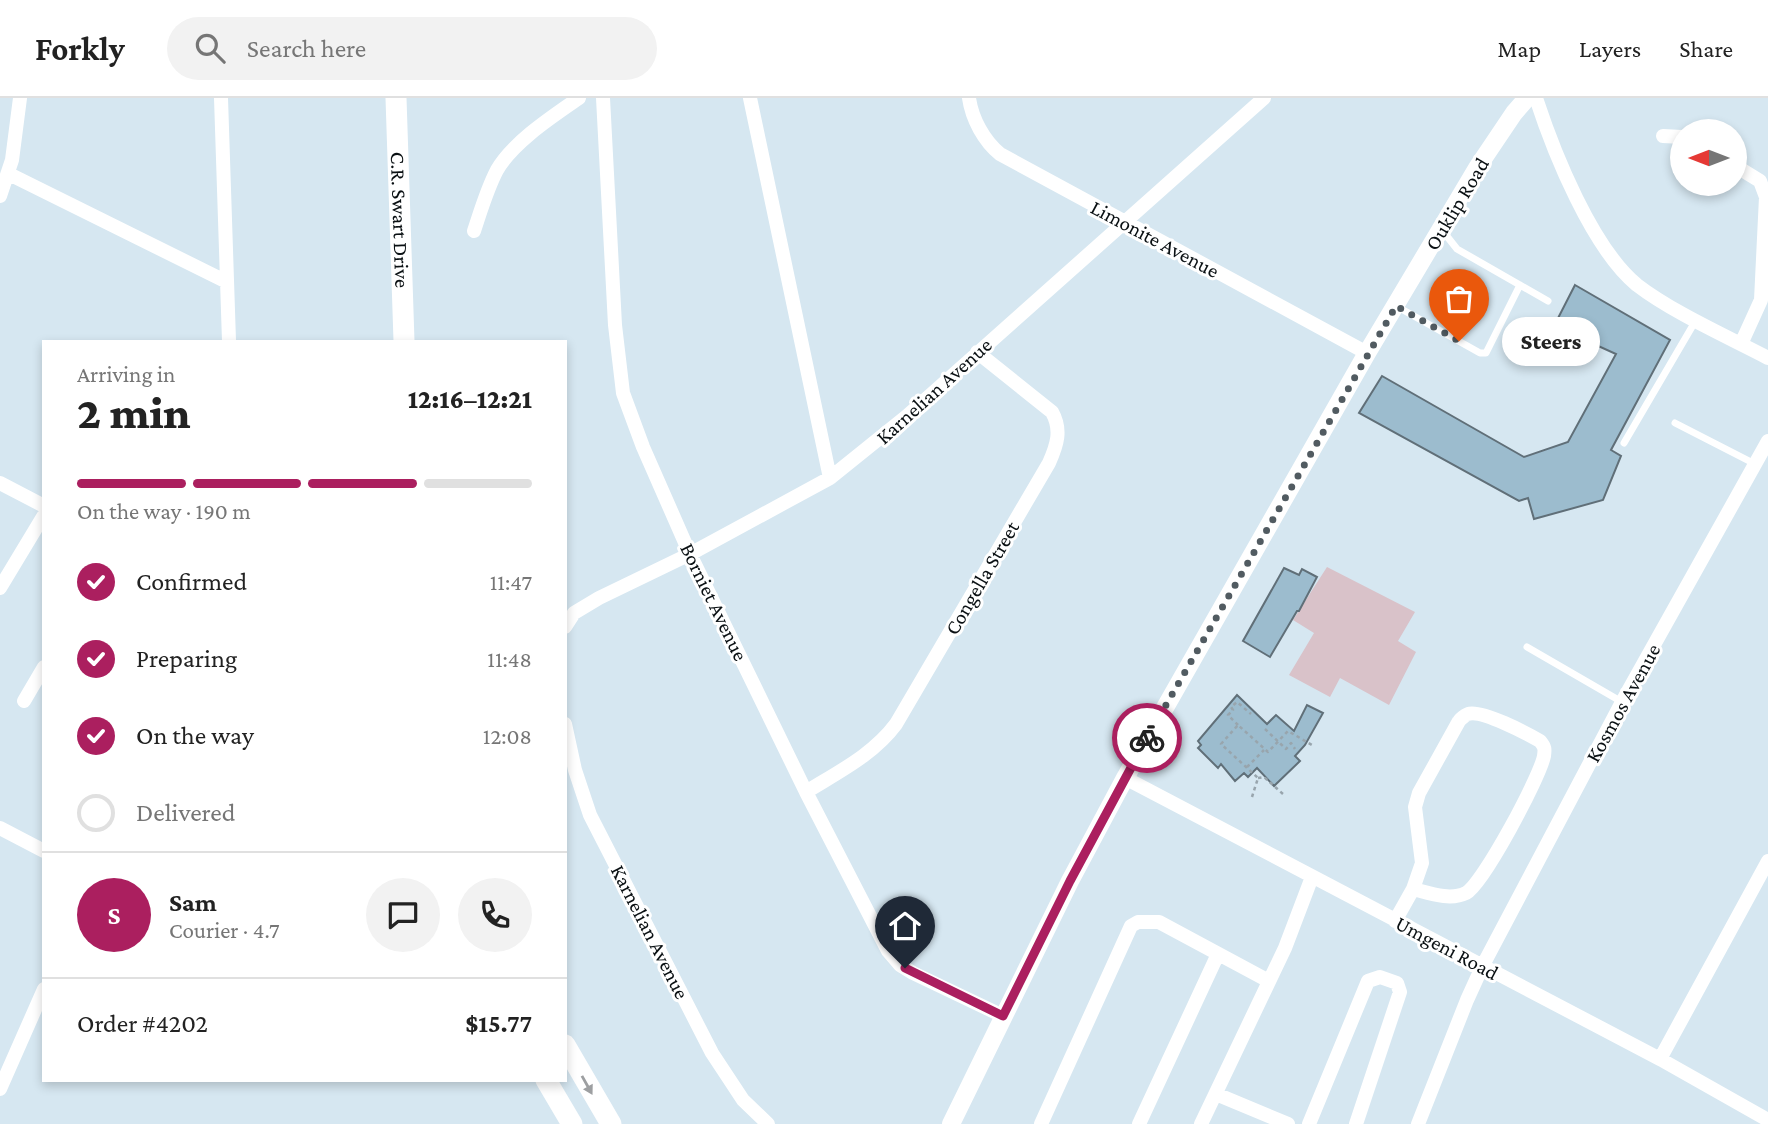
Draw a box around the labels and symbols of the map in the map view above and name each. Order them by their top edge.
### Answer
north arrow [1670,119,1746,196]
street label: C.R. Swart Drive [386,151,414,288]
street label: Ouklip Road [1420,153,1494,255]
street label: Limonite Avenue [1087,195,1223,283]
pin [1429,269,1489,341]
callout: Steers [1501,316,1599,366]
street label: Karnelian Avenue [871,333,997,449]
street label: Congella Street [940,516,1025,639]
street label: Borniet Avenue [675,539,753,665]
street label: Kosmos Avenue [1581,640,1665,766]
courier [1112,703,1182,773]
street label: Karnelian Avenue [606,861,694,1003]
pin [875,896,935,968]
street label: Umgeni Road [1391,911,1503,985]
one-way arrow [581,1075,593,1095]

